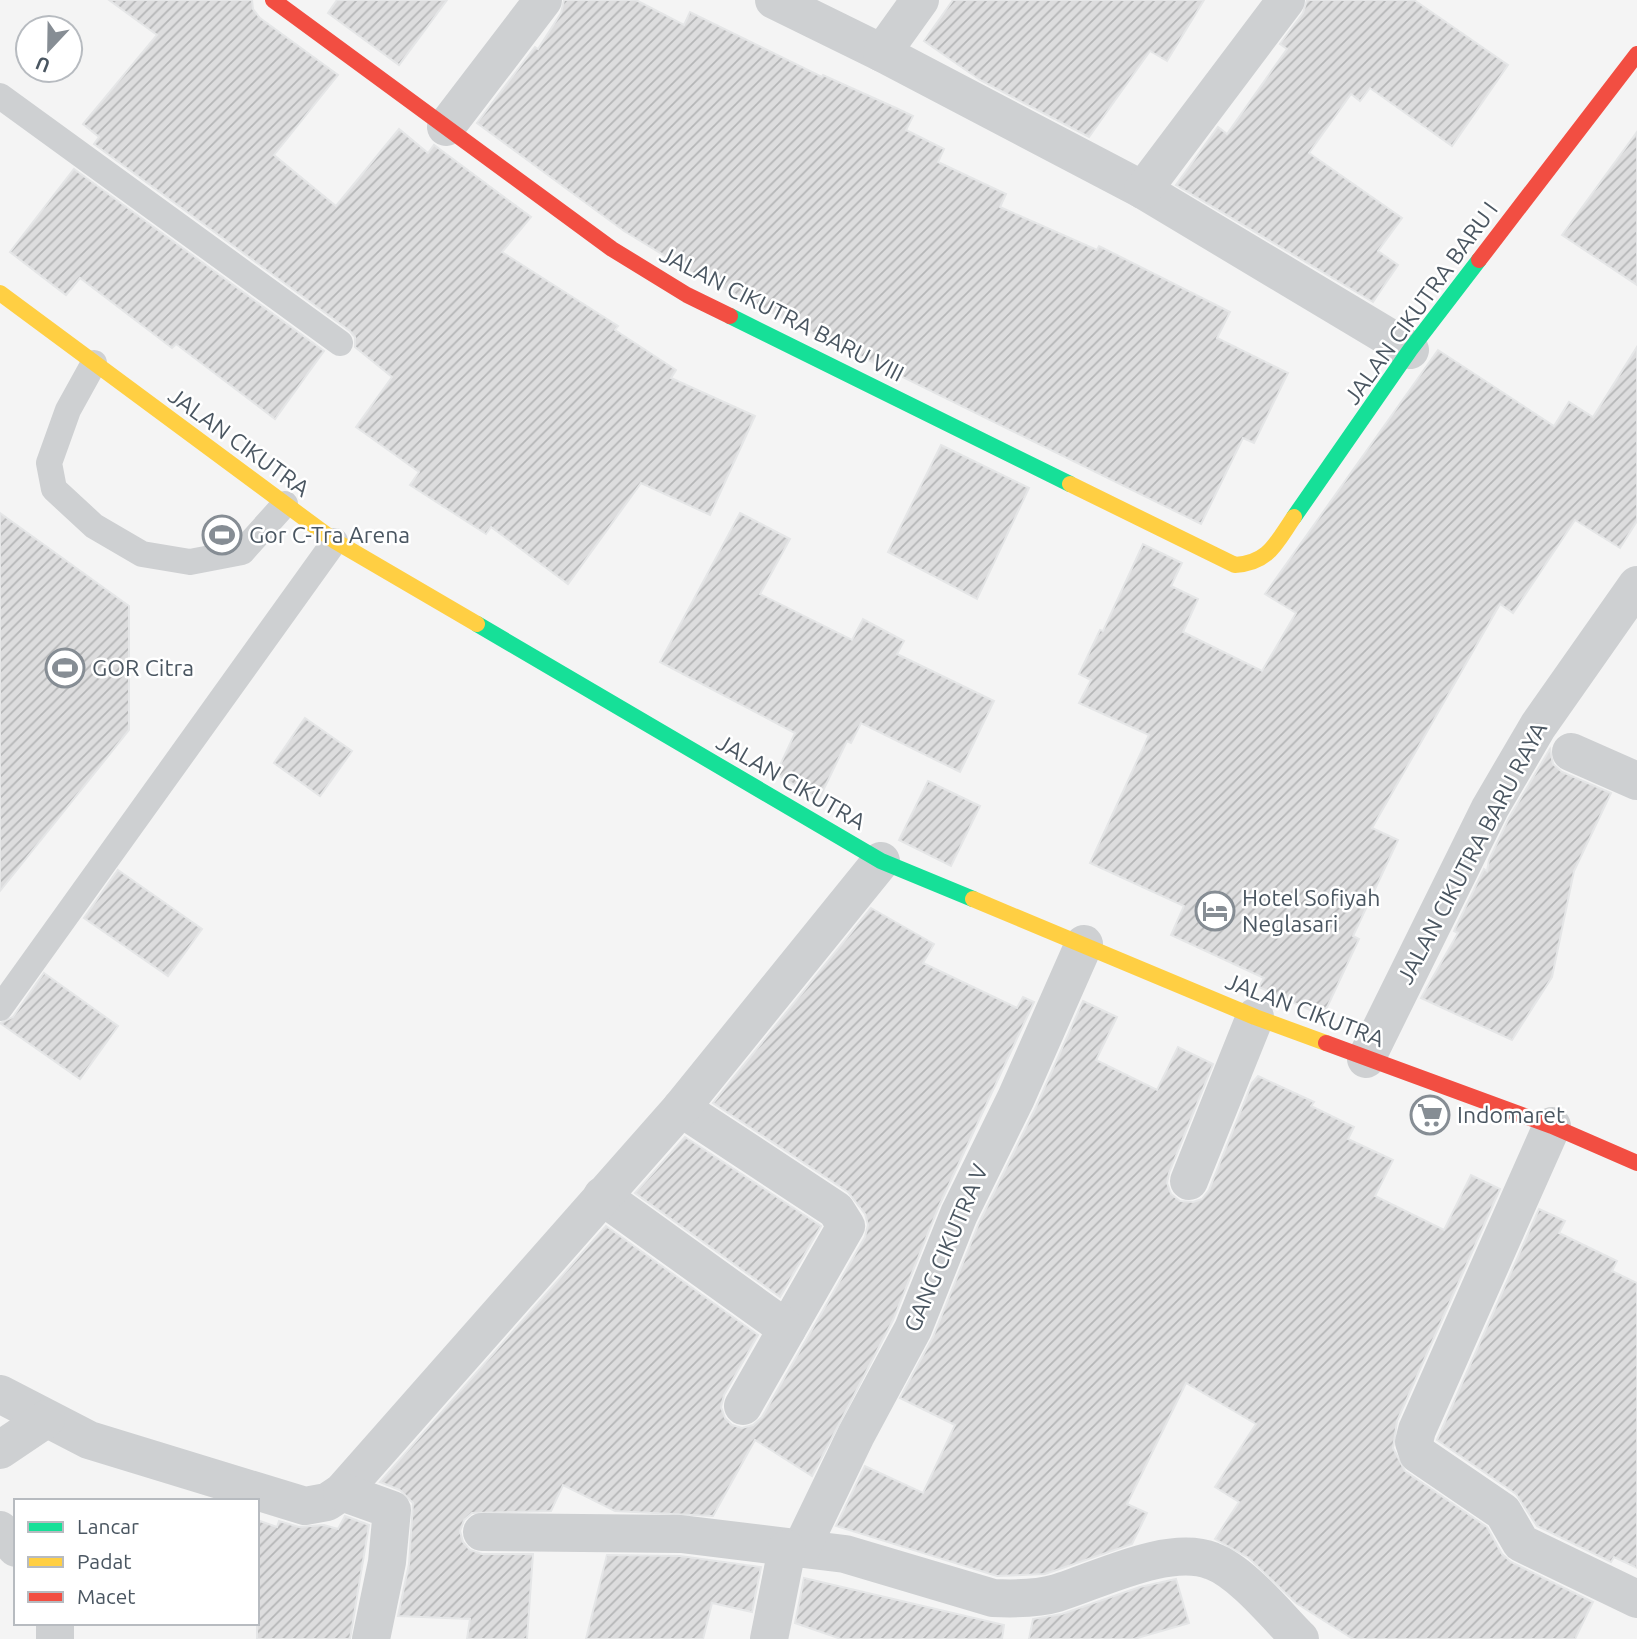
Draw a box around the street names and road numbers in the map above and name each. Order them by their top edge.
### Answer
street label: JALAN CIKUTRA BARU I [1339,197,1502,409]
street label: JALAN CIKUTRA BARU VIII [656,241,908,386]
street label: JALAN CIKUTRA [164,382,314,501]
street label: JALAN CIKUTRA BARU RAYA [1392,718,1551,988]
street label: JALAN CIKUTRA [712,729,870,834]
street label: JALAN CIKUTRA [1222,968,1388,1051]
street label: GANG CIKUTRA V [899,1160,992,1335]

